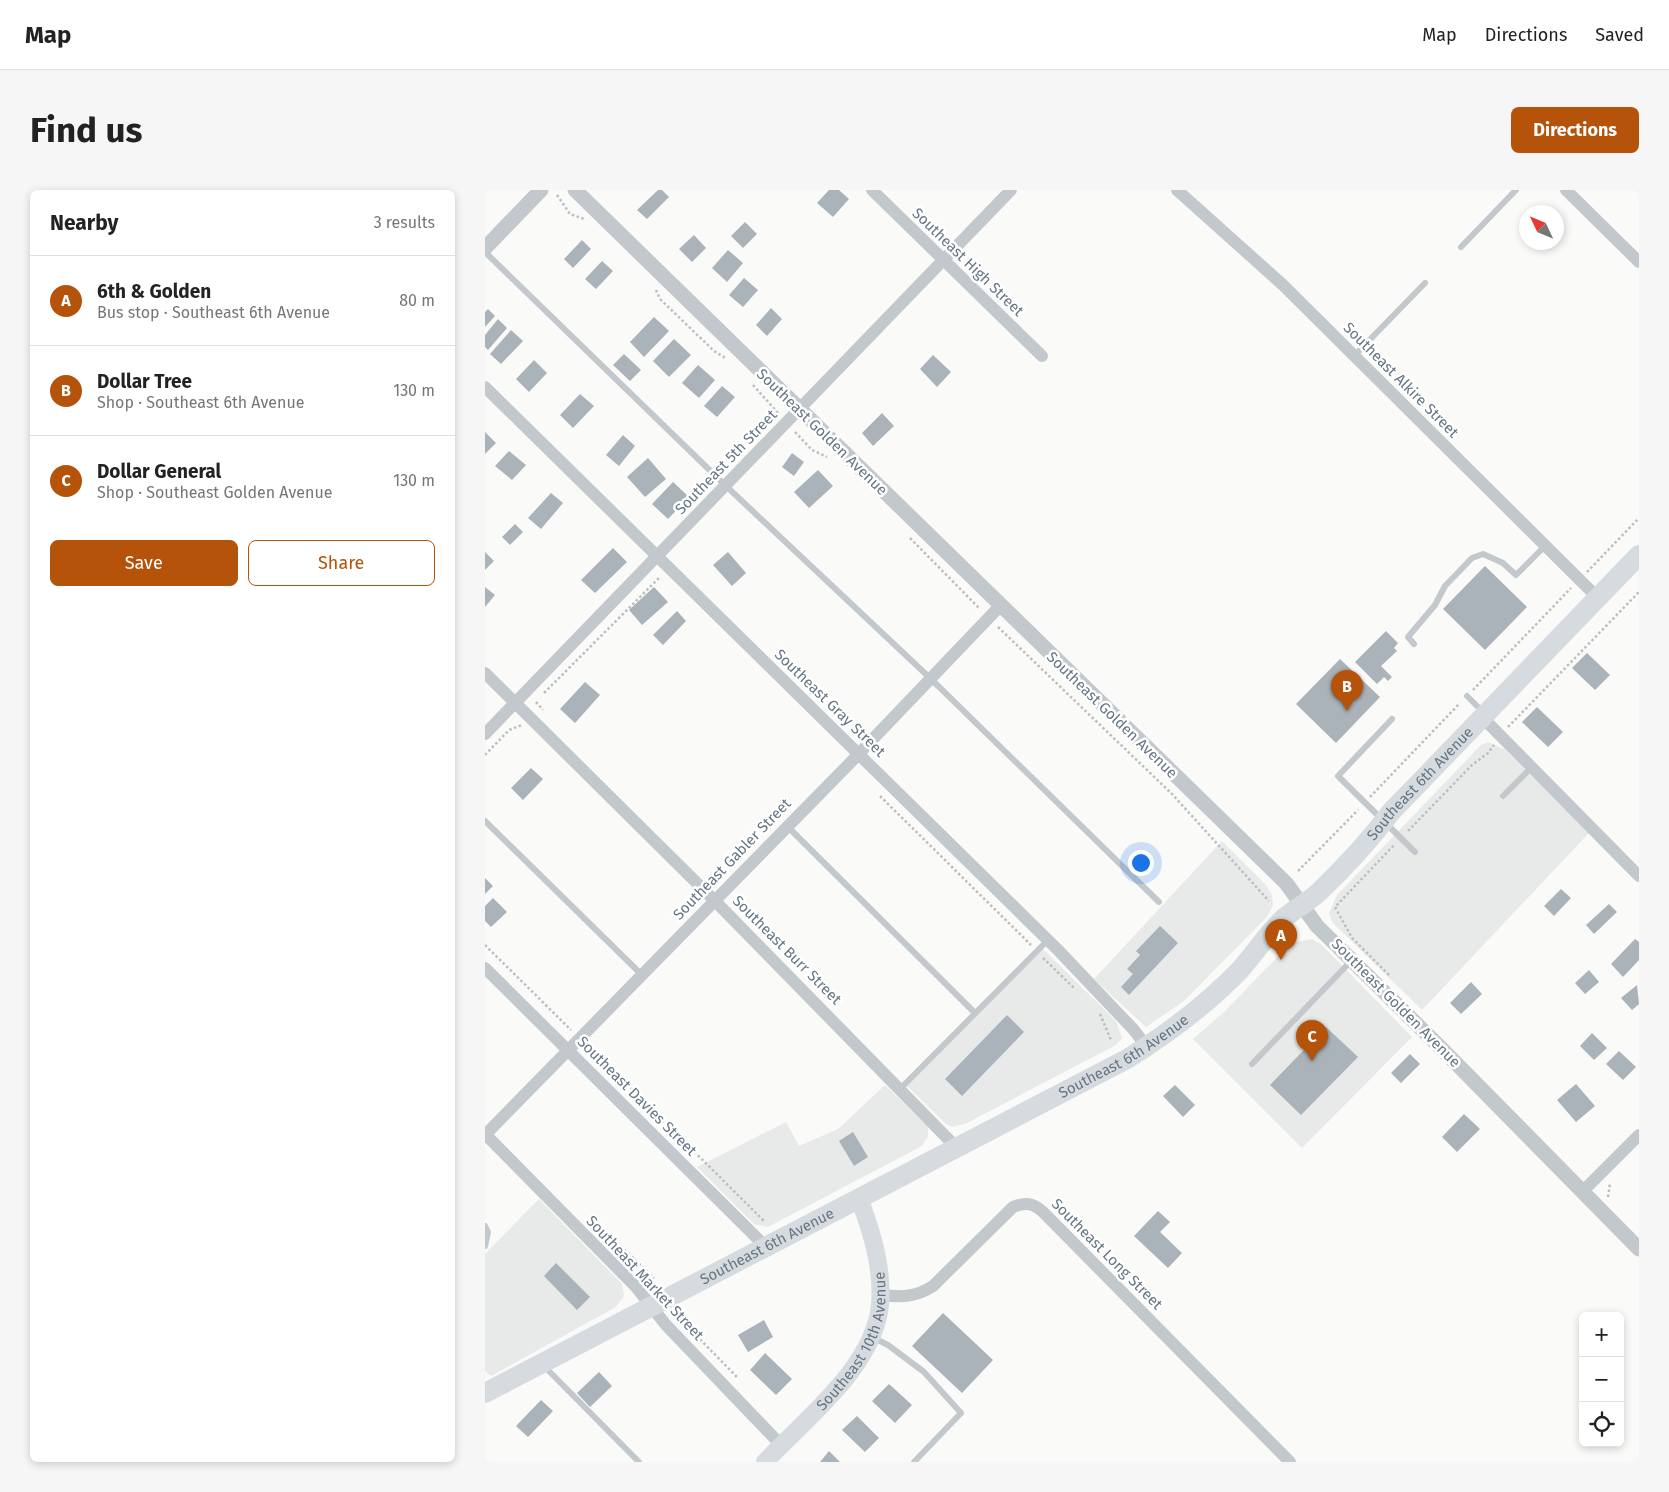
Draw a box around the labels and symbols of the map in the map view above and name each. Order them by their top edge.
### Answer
street label: Southeast High Street [909,204,1028,320]
north arrow [1519,205,1564,250]
street label: Southeast Alkire Street [1340,319,1463,442]
street label: Southeast Golden Avenue [753,365,891,499]
street label: Southeast 5th Street [671,405,781,518]
street label: Southeast Gray Street [771,645,890,761]
street label: Southeast Golden Avenue [1043,648,1181,782]
pin: B [1331,670,1363,711]
street label: Southeast 6th Avenue [1363,723,1477,844]
street label: Southeast Gabler Street [669,794,795,923]
your location [1128,850,1154,876]
street label: Southeast Burr Street [729,892,846,1009]
pin: A [1265,919,1297,960]
street label: Southeast Golden Avenue [1328,935,1464,1071]
street label: Southeast 6th Avenue [1056,1011,1192,1102]
pin: C [1296,1020,1328,1061]
street label: Southeast Davies Street [574,1033,701,1160]
street label: Southeast Long Street [1048,1195,1167,1314]
street label: Southeast 6th Avenue [697,1204,837,1288]
street label: Southeast Market Street [583,1212,708,1344]
street label: Southeast 10th Avenue [813,1271,890,1414]

